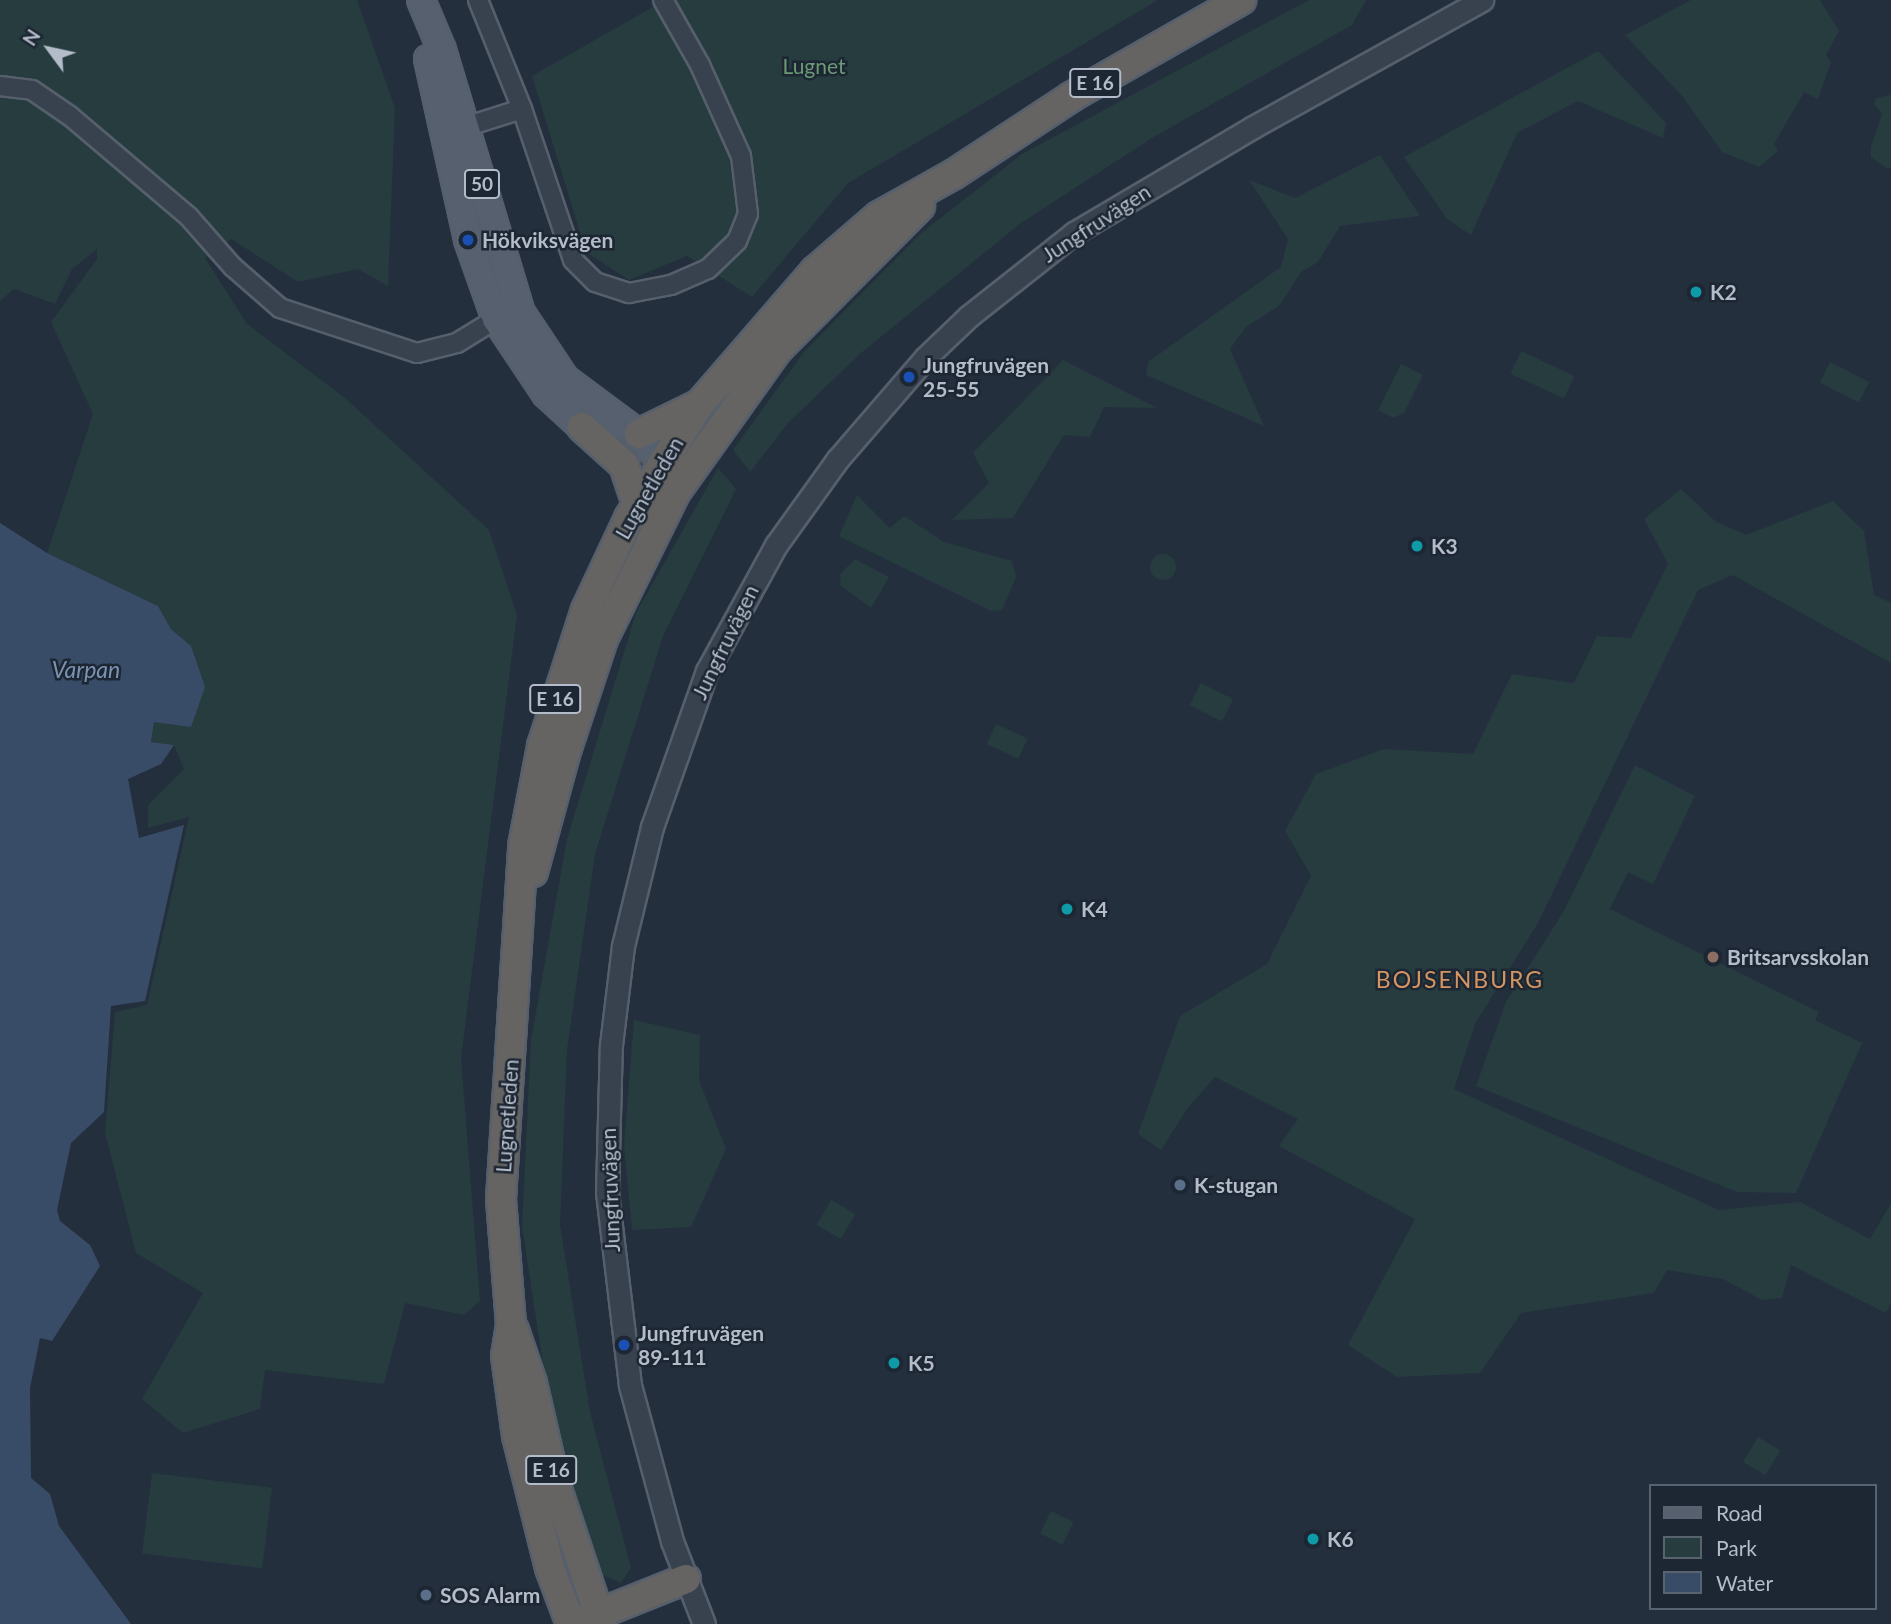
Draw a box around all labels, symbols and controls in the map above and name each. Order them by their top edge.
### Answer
north arrow [14,14,84,84]
text: N [17,25,45,50]
park label: Lugnet [782,53,846,79]
road number: E 16 [1069,68,1121,99]
road number: 50 [463,168,501,200]
street label: Jungfruvägen [1037,179,1155,267]
place label: Hökviksvägen [482,227,613,253]
marker: Hökviksvägen [460,232,476,248]
place label: K2 [1710,279,1737,305]
marker: K2 [1688,284,1704,300]
place label: Jungfruvägen 25-55 [923,352,1049,402]
marker: Jungfruvägen 25-55 [901,369,917,385]
street label: Lugnetleden [610,432,688,544]
place label: K3 [1431,533,1458,559]
marker: K3 [1409,538,1425,554]
street label: Jungfruvägen [686,581,764,703]
water label: Varpan [52,655,120,683]
road number: E 16 [529,684,581,714]
place label: K4 [1081,896,1108,922]
marker: K4 [1059,901,1075,917]
place label: Britsarvsskolan [1727,944,1869,970]
marker: Britsarvsskolan [1705,949,1721,965]
district label: BOJSENBURG [1377,965,1543,993]
street label: Lugnetleden [490,1058,524,1174]
street label: Jungfruvägen [595,1127,625,1253]
place label: K-stugan [1194,1172,1278,1198]
marker: K-stugan [1172,1177,1188,1193]
place label: Jungfruvägen 89-111 [638,1320,764,1370]
marker: Jungfruvägen 89-111 [616,1337,632,1353]
place label: K5 [908,1350,935,1376]
marker: K5 [886,1355,902,1371]
road number: E 16 [525,1454,577,1486]
legend [1650,1484,1877,1610]
text: Road [1716,1500,1763,1525]
place label: K6 [1327,1526,1354,1552]
marker: K6 [1305,1531,1321,1547]
text: Park [1716,1535,1757,1560]
text: Water [1716,1570,1773,1595]
place label: SOS Alarm [440,1582,541,1608]
marker: SOS Alarm [418,1587,434,1603]

